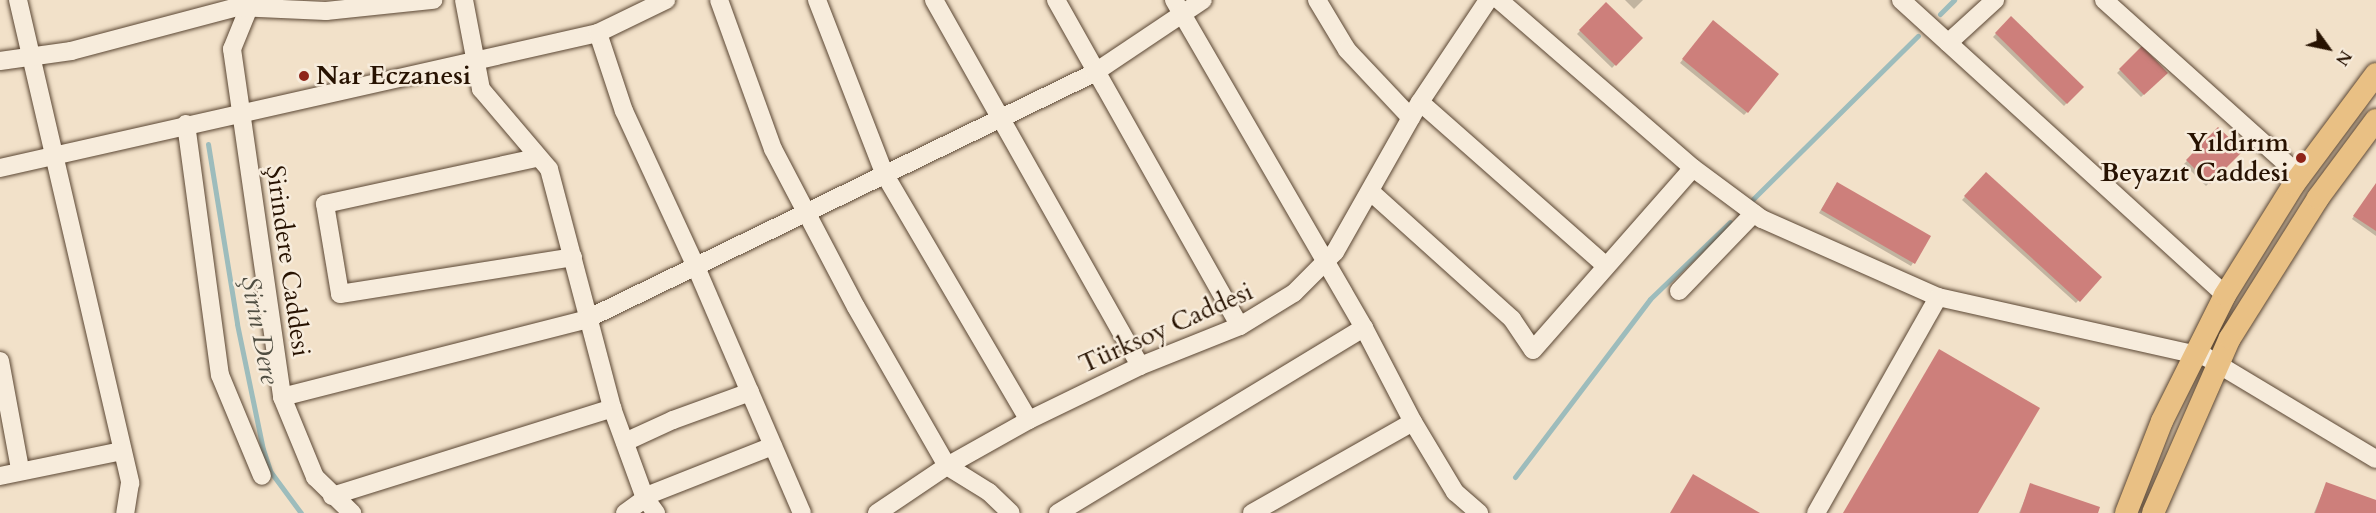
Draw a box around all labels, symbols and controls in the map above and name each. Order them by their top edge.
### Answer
north arrow [2298,18,2358,78]
text: N [2330,46,2356,70]
place label: Nar Eczanesi [316,60,471,92]
marker: Nar Eczanesi [297,69,311,83]
place label: Yıldırım Beyazıt Caddesi [2100,127,2289,188]
marker: Yıldırım Beyazıt Caddesi [2294,151,2308,165]
street label: Şirindere Caddesi [259,164,317,358]
water label: Şirin Dere [234,273,286,387]
street label: Türksoy Caddesi [1074,276,1258,380]

